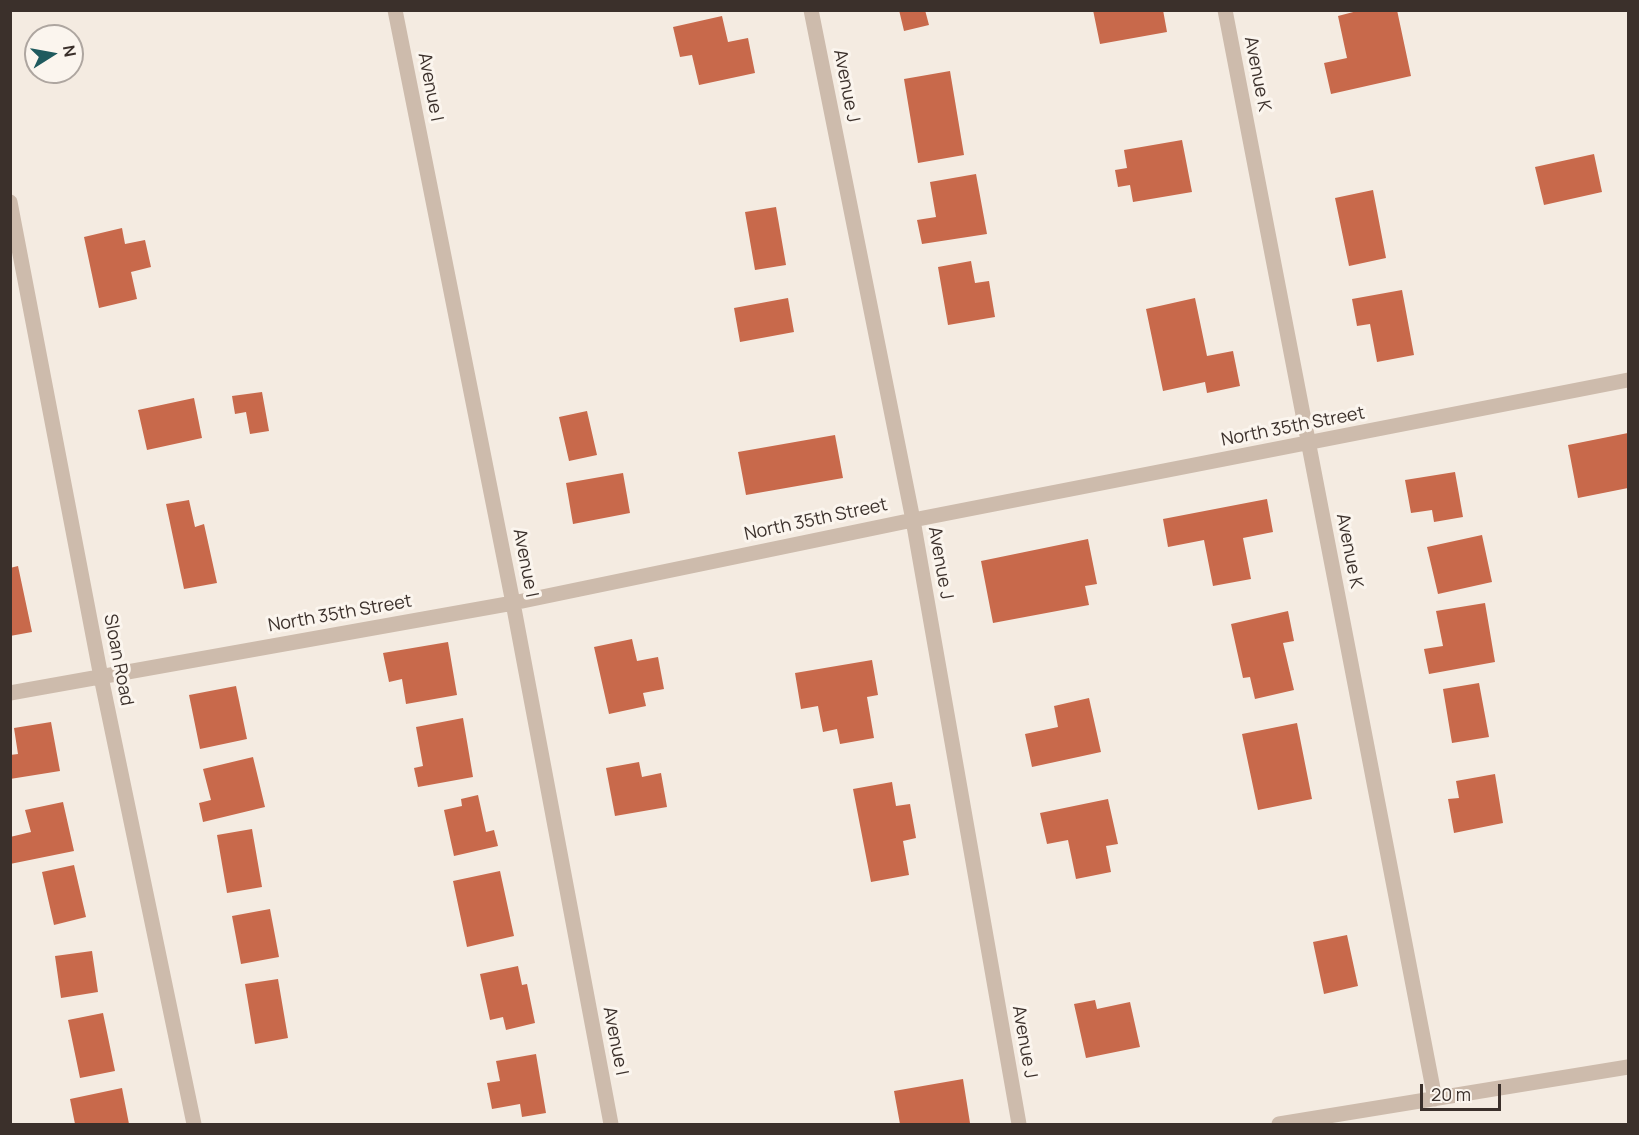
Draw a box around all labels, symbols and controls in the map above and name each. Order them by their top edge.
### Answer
north arrow [24,24,84,84]
street label: Avenue K [1239,35,1275,113]
text: N [58,43,82,59]
street label: Avenue J [828,48,864,124]
street label: Avenue I [413,51,447,123]
street label: North 35th Street [1219,403,1367,451]
street label: North 35th Street [743,494,889,546]
street label: Avenue K [1331,512,1367,590]
street label: Avenue J [923,525,957,601]
street label: Avenue I [508,527,542,599]
street label: North 35th Street [266,591,414,637]
street label: Sloan Road [99,612,137,708]
street label: Avenue J [1007,1004,1041,1080]
street label: Avenue I [598,1005,632,1077]
scale bar [1423,1072,1504,1110]
text: 20 m [1431,1082,1471,1106]

